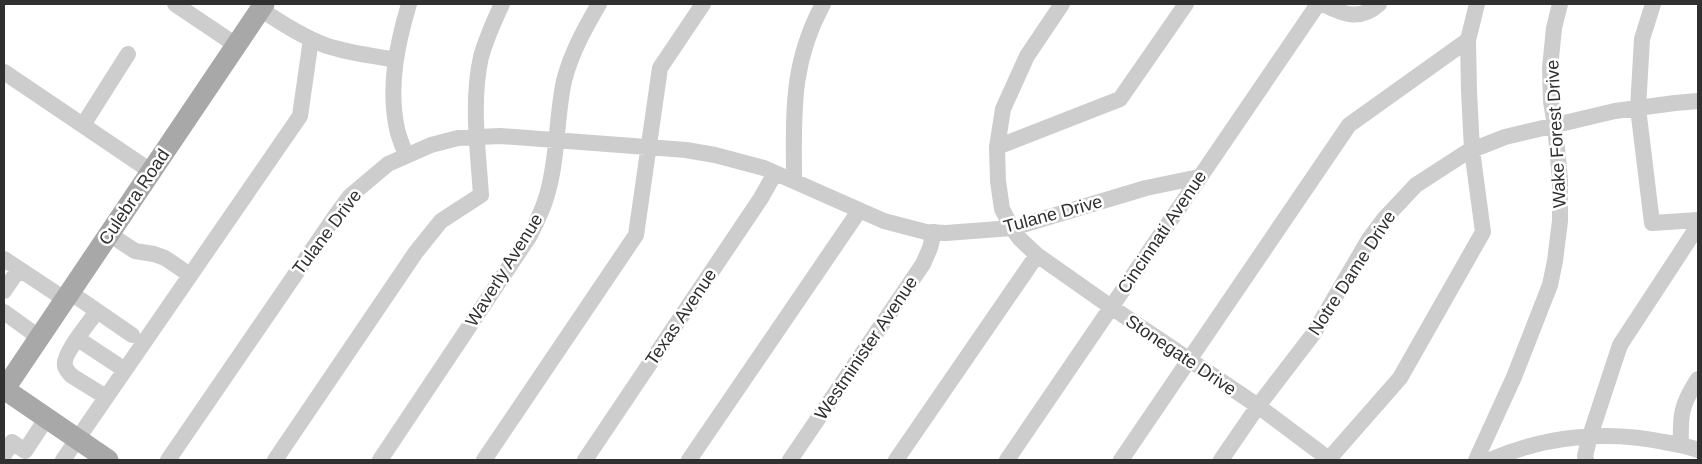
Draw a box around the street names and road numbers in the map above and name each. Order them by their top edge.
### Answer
street label: Wake Forest Drive [1542,59,1570,209]
street label: Culebra Road [95,145,173,249]
street label: Cincinnati Avenue [1114,167,1210,297]
street label: Tulane Drive [289,186,365,278]
street label: Tulane Drive [1001,191,1105,237]
street label: Notre Dame Drive [1304,207,1400,339]
street label: Waverly Avenue [461,210,547,330]
street label: Texas Avenue [641,265,721,369]
street label: Westminister Avenue [811,273,921,423]
street label: Stonegate Drive [1122,311,1240,399]

